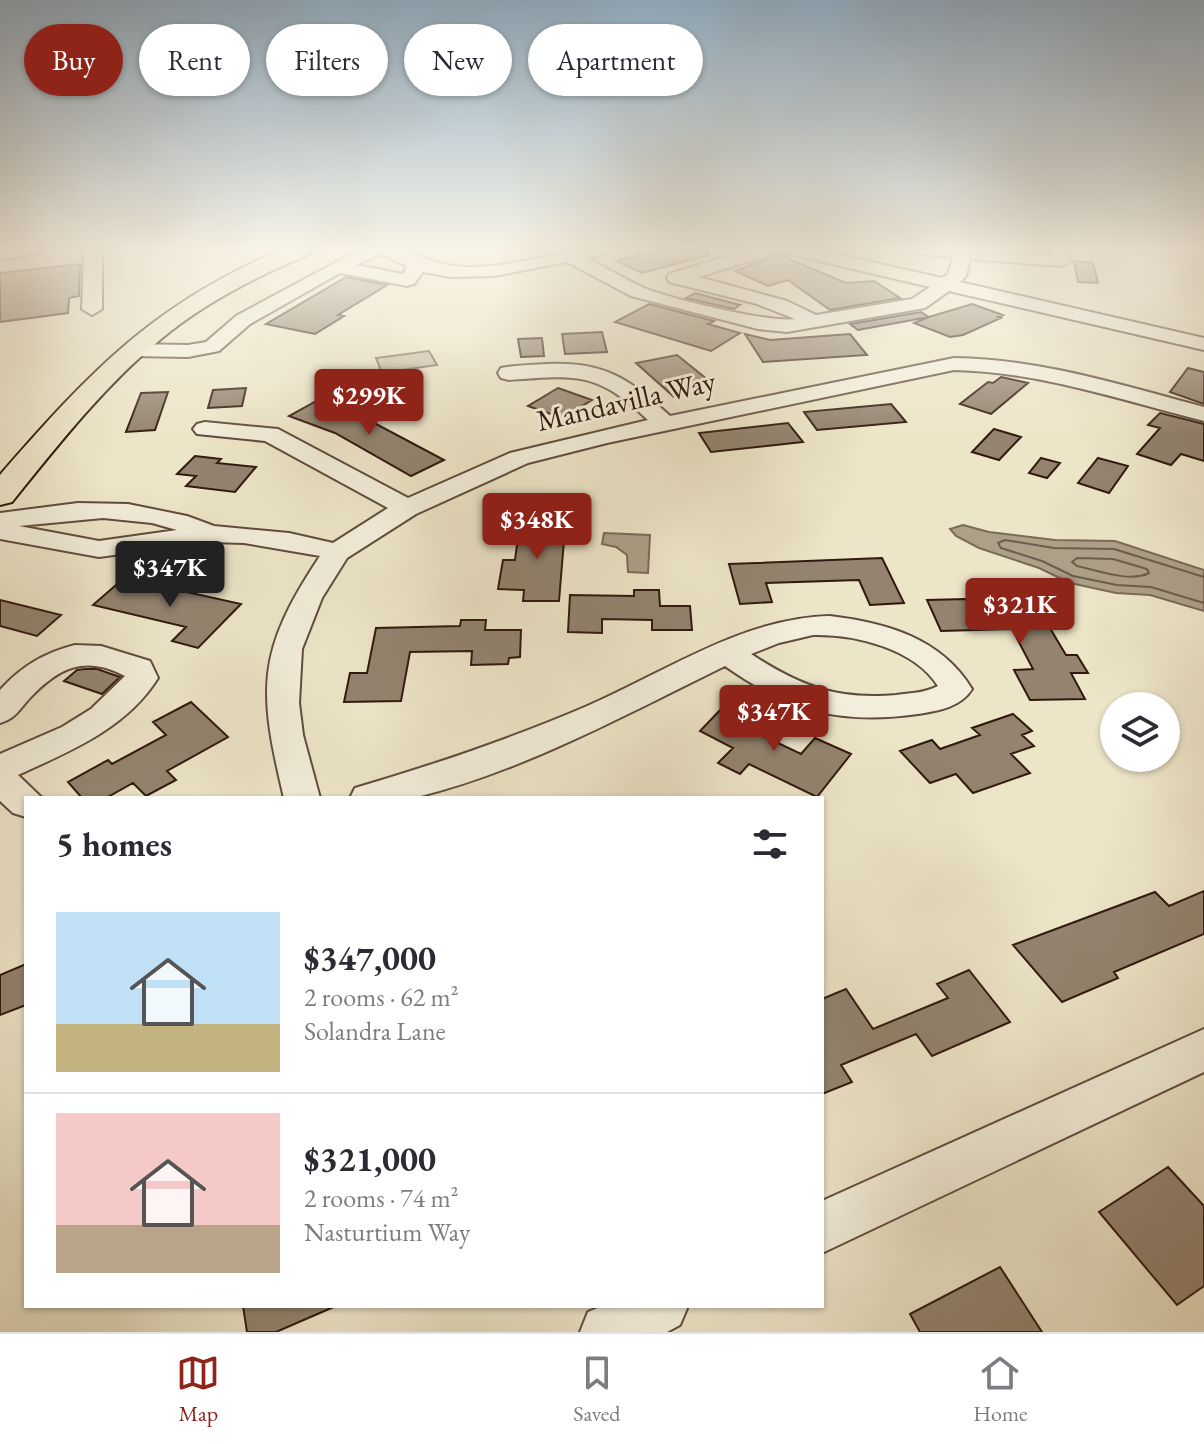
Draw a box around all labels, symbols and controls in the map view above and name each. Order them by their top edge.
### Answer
chip: Buy [24,24,123,96]
chip: Rent [139,24,250,96]
chip: Filters [266,24,388,96]
chip: New [404,24,512,96]
chip: Apartment [528,24,703,96]
street label: Mandavilla Way [532,361,720,440]
pin: $299K [313,369,425,437]
text: $299K [332,378,406,412]
pin: $348K [481,493,593,561]
text: $348K [500,502,574,536]
pin: $347K [114,541,226,609]
text: $347K [133,550,207,584]
pin: $321K [964,578,1076,646]
text: $321K [983,587,1057,621]
pin: $347K [718,685,830,753]
map controls [1100,692,1180,772]
button: layers [1100,692,1180,772]
text: $347K [737,694,811,728]
text: 5 homes [56,822,172,866]
icon: filters [748,822,792,866]
text: $347,000 [304,936,436,980]
icon: home [120,944,216,1040]
text: 2 rooms · 62 m² [304,980,459,1014]
text: Solandra Lane [304,1014,446,1048]
text: $321,000 [304,1137,436,1181]
icon: home [120,1145,216,1241]
text: 2 rooms · 74 m² [304,1181,459,1215]
text: Nasturtium Way [304,1215,470,1249]
tab: Map [176,1351,220,1428]
tab: Saved [573,1351,620,1428]
tab: Home [973,1351,1028,1428]

